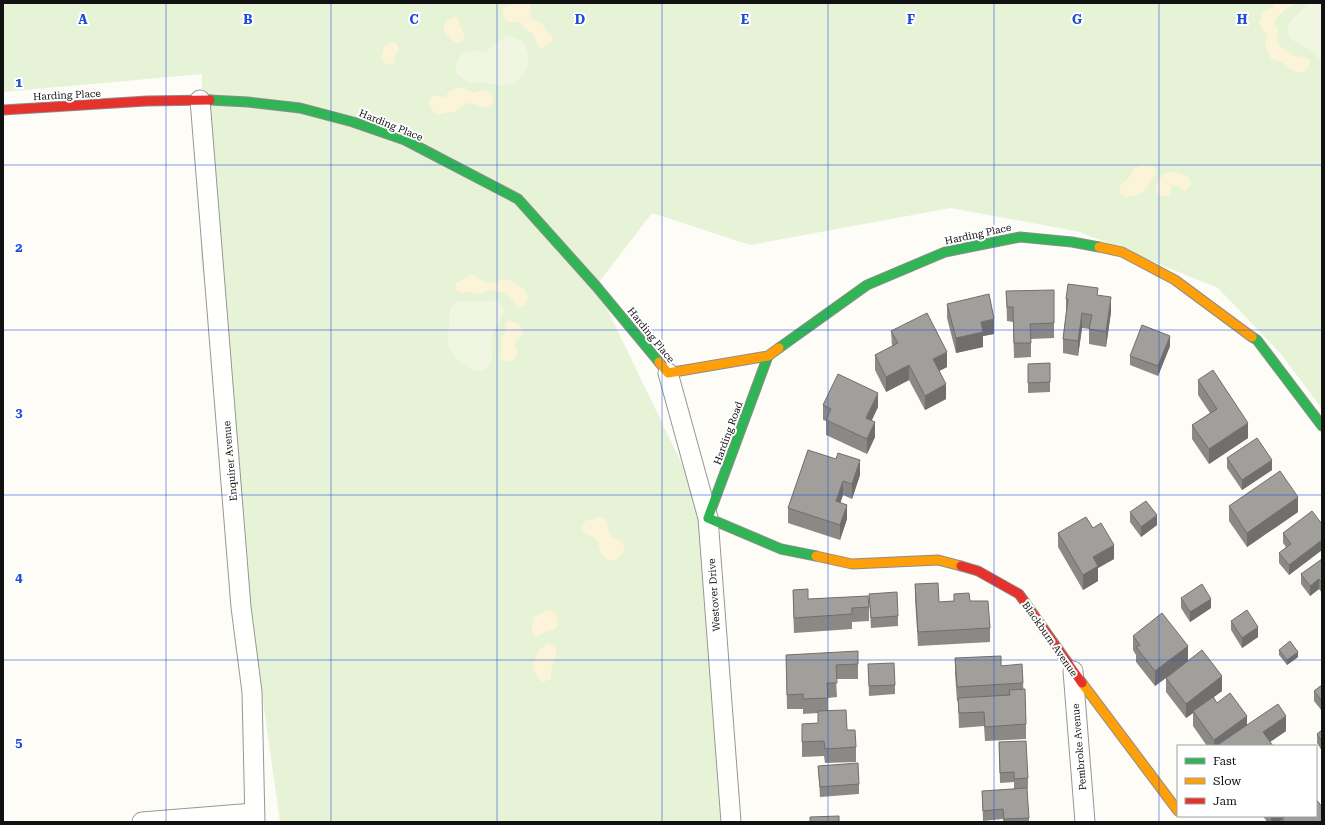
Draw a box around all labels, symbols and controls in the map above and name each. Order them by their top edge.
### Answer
text: A [78,12,88,27]
text: B [243,12,253,27]
text: C [409,12,419,27]
text: D [575,12,585,27]
text: E [741,12,749,27]
text: F [907,12,915,27]
text: G [1072,12,1082,27]
text: H [1237,12,1248,27]
text: 1 [15,75,23,90]
street label: Harding Place [33,88,102,102]
street label: Harding Place [358,107,425,143]
street label: Harding Place [944,221,1013,246]
text: 2 [15,240,23,255]
street label: Harding Place [625,305,677,365]
street label: Harding Road [711,399,745,466]
text: 3 [15,405,23,420]
street label: Enquirer Avenue [221,420,239,502]
street label: Westover Drive [706,558,722,632]
text: 4 [15,570,23,585]
street label: Blackburn Avenue [1020,600,1080,679]
street label: Pembroke Avenue [1070,703,1088,791]
text: 5 [15,735,23,750]
legend [1177,745,1317,817]
text: Fast [1213,754,1237,768]
text: Slow [1213,774,1241,788]
text: Jam [1213,794,1237,808]

